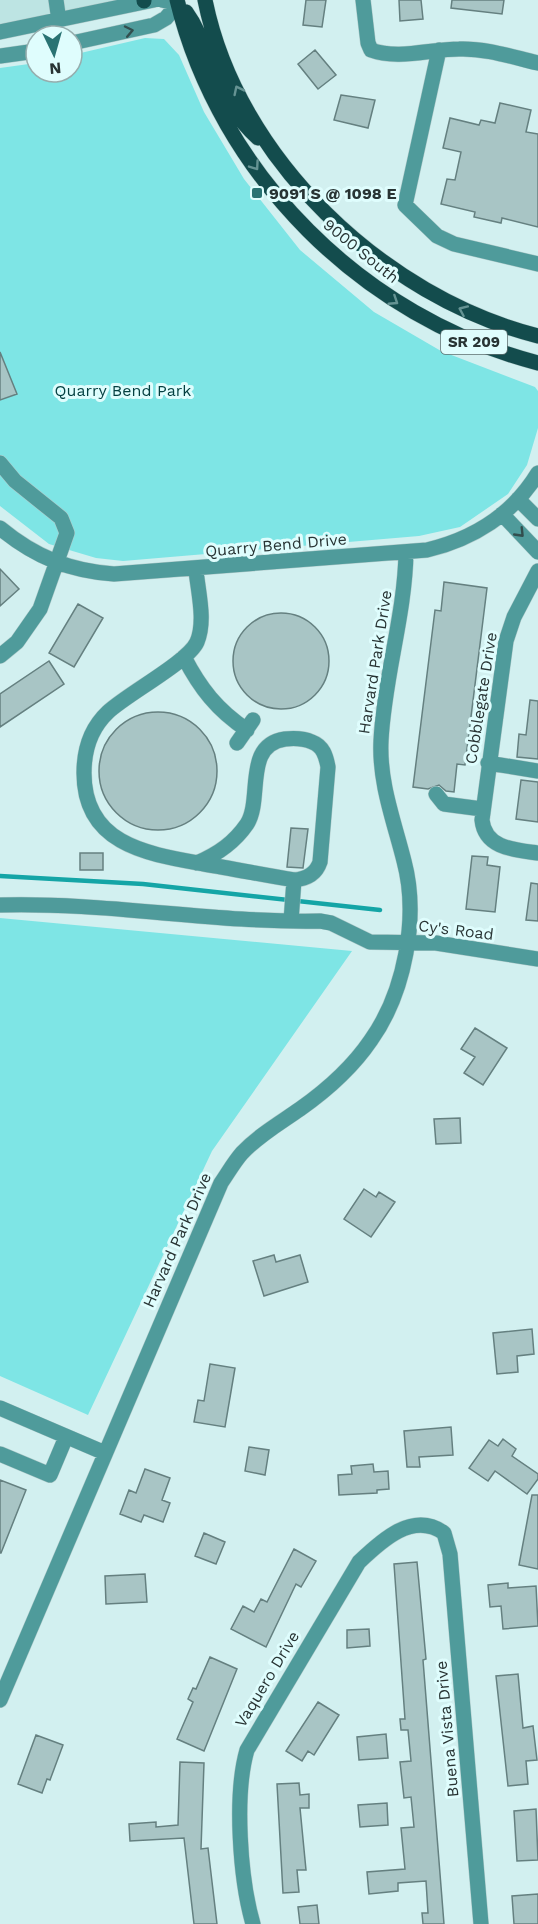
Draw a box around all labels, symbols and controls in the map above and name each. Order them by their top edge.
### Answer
north arrow [24,24,84,84]
one-way arrow [124,25,134,38]
text: N [49,58,62,78]
one-way arrow [233,85,245,96]
one-way arrow [248,160,259,171]
place label: 9091 S @ 1098 E [269,184,397,203]
marker: 9091 S @ 1098 E [250,186,264,200]
street label: 9000 South [319,215,403,287]
one-way arrow [388,293,399,304]
one-way arrow [459,305,470,317]
road number: SR 209 [441,330,507,354]
park label: Quarry Bend Park [55,381,191,400]
one-way arrow [513,527,524,537]
street label: Quarry Bend Drive [204,529,348,561]
street label: Harvard Park Drive [354,589,396,735]
street label: Cobblegate Drive [461,631,501,765]
street label: Cy's Road [417,916,495,944]
street label: Harvard Park Drive [139,1170,215,1310]
street label: Vaquero Drive [231,1628,303,1730]
street label: Buena Vista Drive [432,1660,462,1798]

